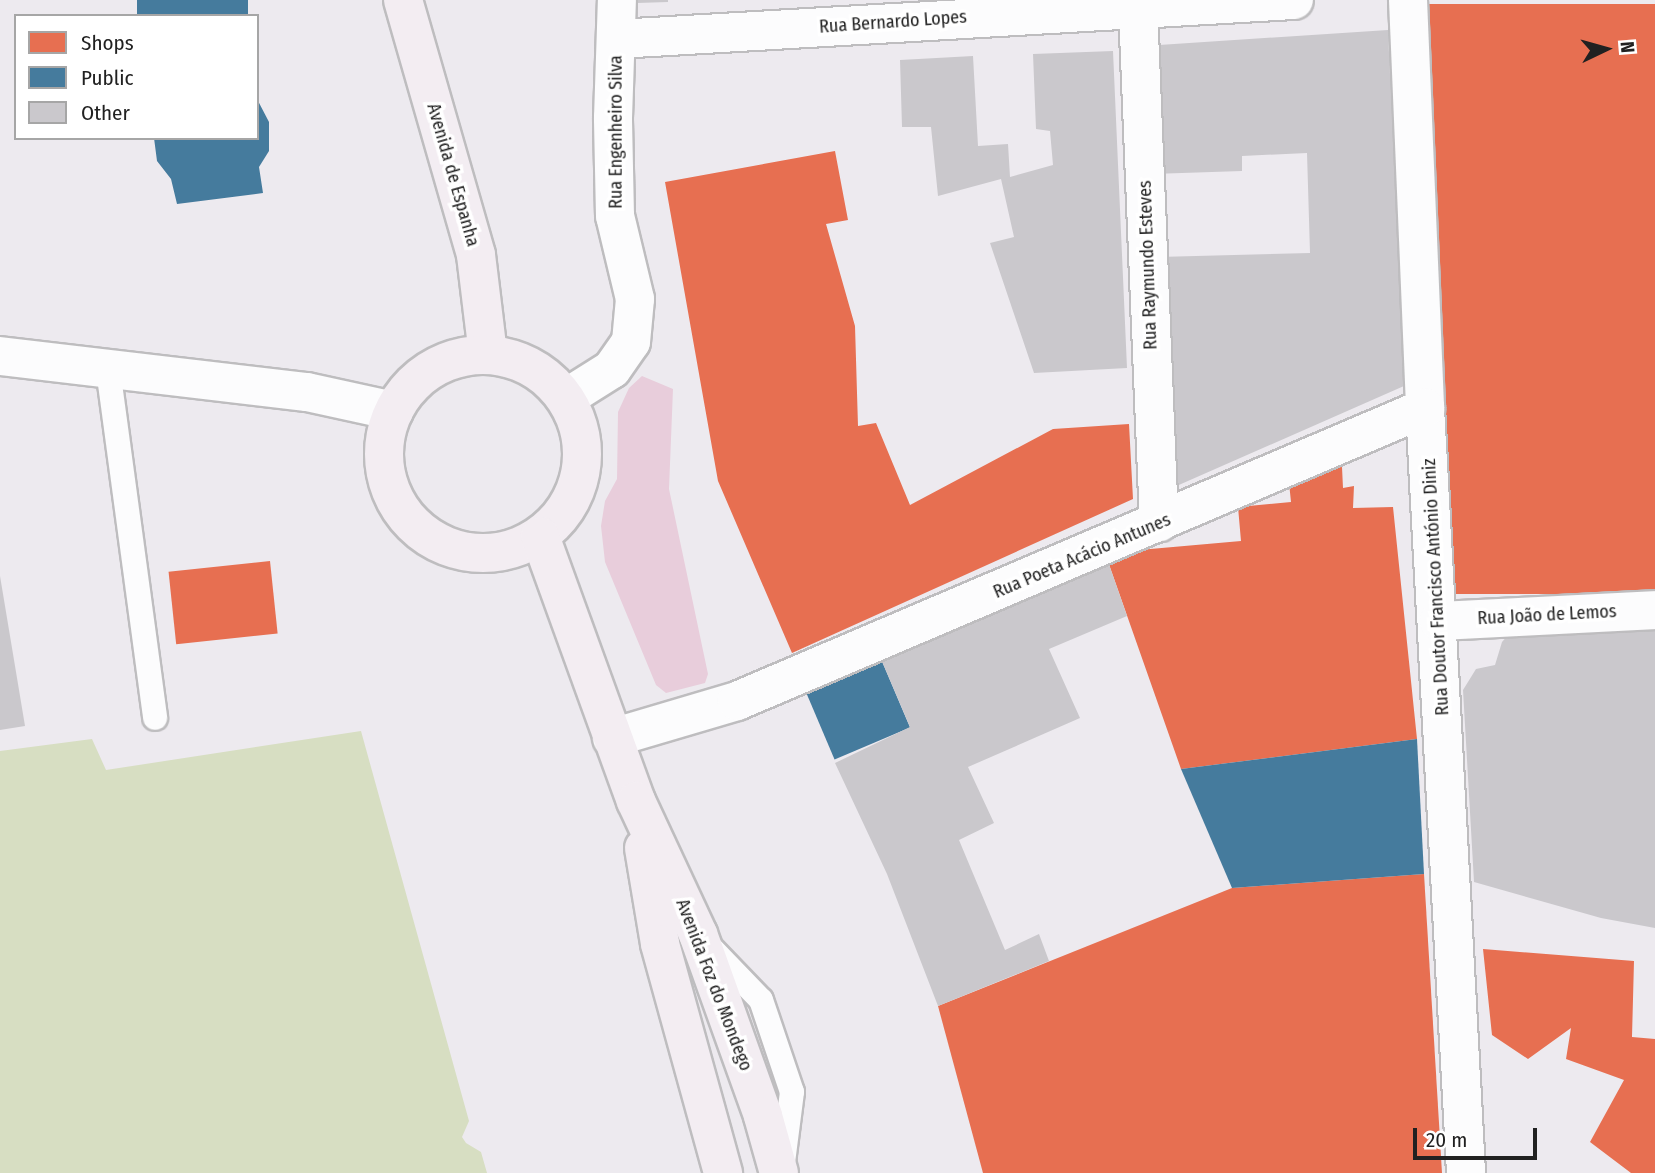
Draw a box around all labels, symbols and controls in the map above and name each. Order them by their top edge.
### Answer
street label: Rua Bernardo Lopes [818,6,968,38]
legend [14,14,259,140]
north arrow [1571,14,1641,84]
text: Shops [81,30,134,56]
text: N [1615,40,1639,54]
street label: Rua Engenheiro Silva [605,55,627,209]
text: Public [81,65,133,91]
text: Other [81,100,130,126]
street label: Avenida de Espanha [422,101,484,249]
street label: Rua Raymundo Esteves [1134,180,1162,350]
street label: Rua Doutor Francisco António Diniz [1418,458,1454,716]
street label: Rua Poeta Acácio Antunes [990,509,1174,603]
street label: Rua João de Lemos [1477,601,1617,629]
street label: Avenida Foz do Mondego [671,896,757,1074]
scale bar [1417,1114,1541,1158]
text: 20 m [1426,1127,1467,1153]

